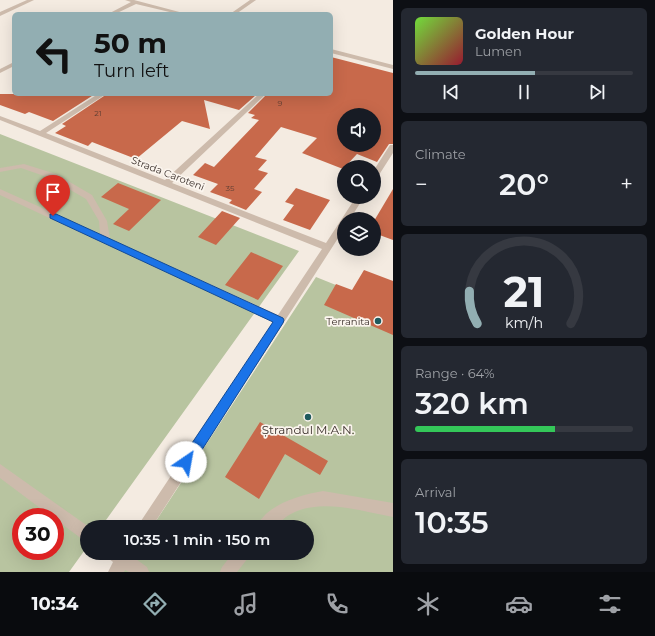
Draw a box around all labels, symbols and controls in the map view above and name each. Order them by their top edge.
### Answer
text: Golden Hour [475,24,574,43]
text: 50 m [94,26,167,60]
icon: left [28,28,80,80]
text: Lumen [475,43,522,59]
text: Turn left [94,60,169,82]
icon: previous [440,81,462,103]
icon: pause [513,81,535,103]
icon: next [586,81,608,103]
house number: 9 [278,98,283,108]
house number: 21 [94,108,102,118]
map controls [337,108,381,256]
button: sound [337,108,381,152]
text: Climate [415,146,466,162]
street label: Strada Caroteni [129,154,206,193]
button: search [337,160,381,204]
text: 20° [499,166,549,203]
text: − [415,171,428,198]
text: + [620,171,633,198]
pin [36,175,70,216]
icon: arrive [42,181,64,203]
house number: 35 [226,183,235,193]
button: layers [337,212,381,256]
text: 21 [504,267,544,317]
text: km/h [505,314,543,332]
place label: Terranita [326,315,370,328]
marker: Terranita [373,316,383,326]
text: Range · 64% [415,365,495,381]
text: 320 km [415,385,529,422]
marker: Ștrandul M.A.N. [303,412,313,422]
place label: Ștrandul M.A.N. [262,422,354,437]
position arrow [165,441,207,483]
text: Arrival [415,484,456,500]
text: 10:35 [415,504,489,541]
speed limit sign: 30 [12,508,64,560]
text: 10:35 · 1 min · 150 m [124,530,270,549]
icon: directions [141,590,169,618]
icon: music [232,590,260,618]
icon: phone [323,590,351,618]
icon: climate [414,590,442,618]
icon: car [505,590,533,618]
icon: filters [596,590,624,618]
text: 10:34 [31,593,78,615]

